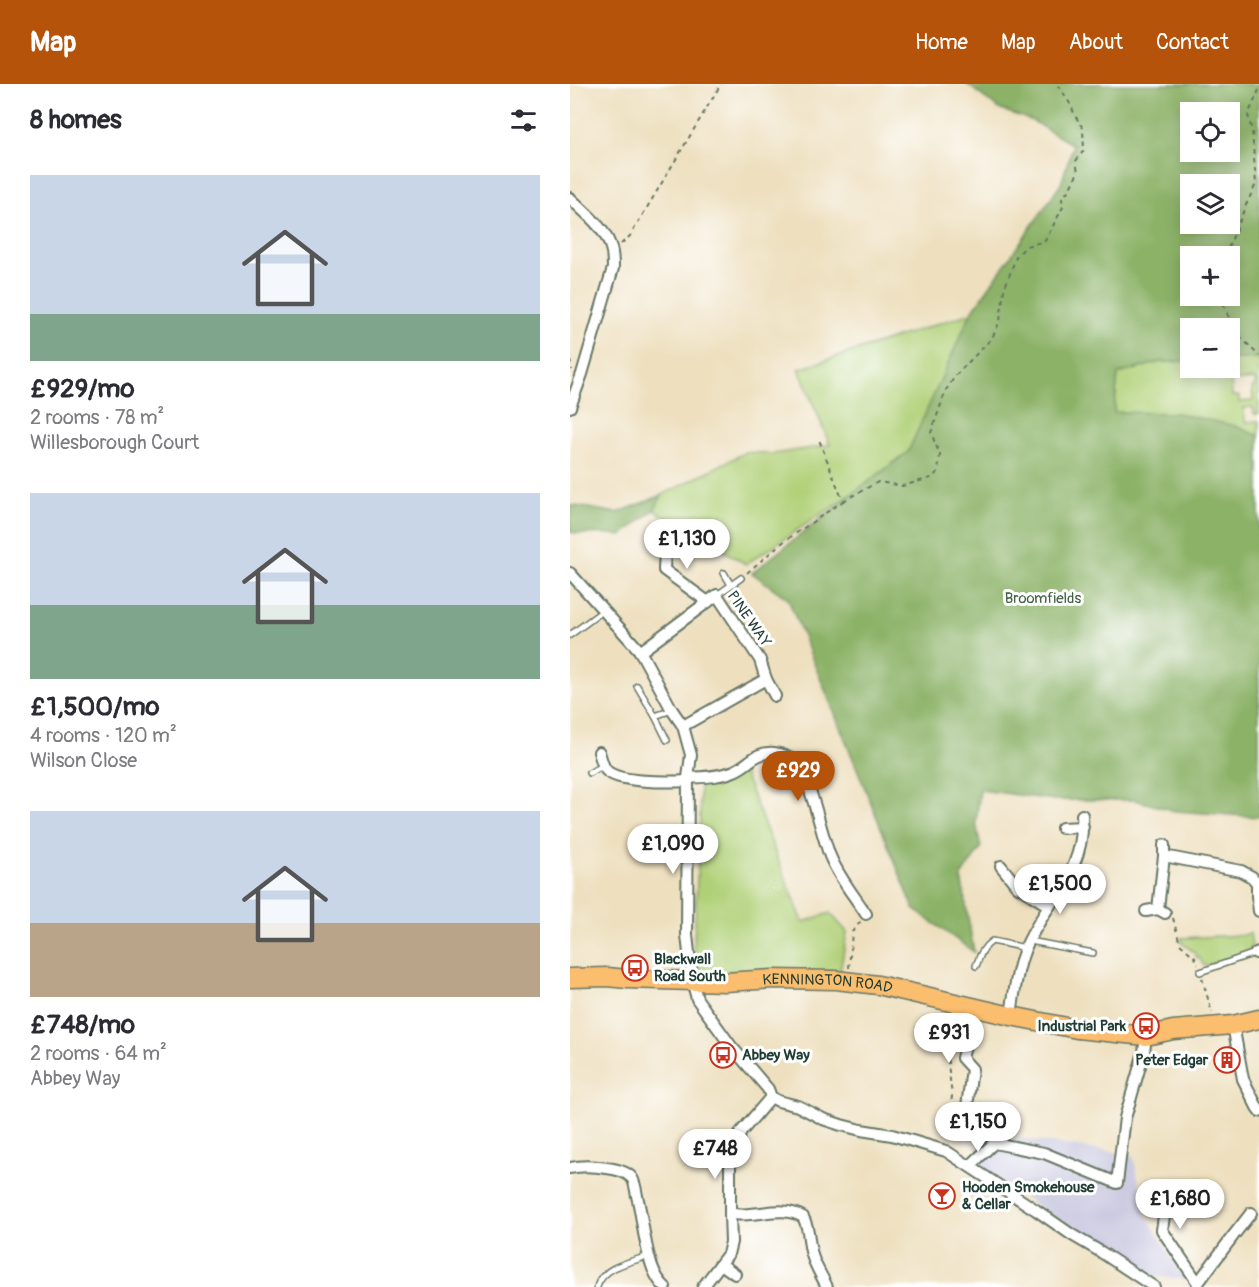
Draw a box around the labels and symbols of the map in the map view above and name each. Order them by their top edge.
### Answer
pin: £1,130 [638,519,736,570]
street label: PINE WAY [723,587,775,651]
park label: Broomfields [1005,589,1081,608]
pin: £929 [762,751,834,802]
pin: £1,090 [624,824,722,875]
pin: £1,500 [1011,864,1109,915]
place label: Blackwall Road South [654,950,726,986]
bus stop icon: Blackwall Road South [620,953,650,983]
street label: KENNINGTON ROAD [762,969,894,998]
bus stop icon: Industrial Park [1131,1011,1161,1041]
pin: £931 [913,1013,985,1064]
place label: Industrial Park [1038,1017,1127,1036]
bus stop icon: Abbey Way [708,1040,738,1070]
building icon: Peter Edgar [1212,1045,1242,1075]
place label: Abbey Way [742,1046,810,1065]
place label: Peter Edgar [1135,1051,1209,1070]
pin: £1,150 [929,1102,1027,1153]
pin: £748 [679,1129,751,1180]
place label: Hooden Smokehouse & Cellar [962,1178,1095,1214]
pin: £1,680 [1131,1179,1229,1230]
bar icon: Hooden Smokehouse & Cellar [927,1181,957,1211]

